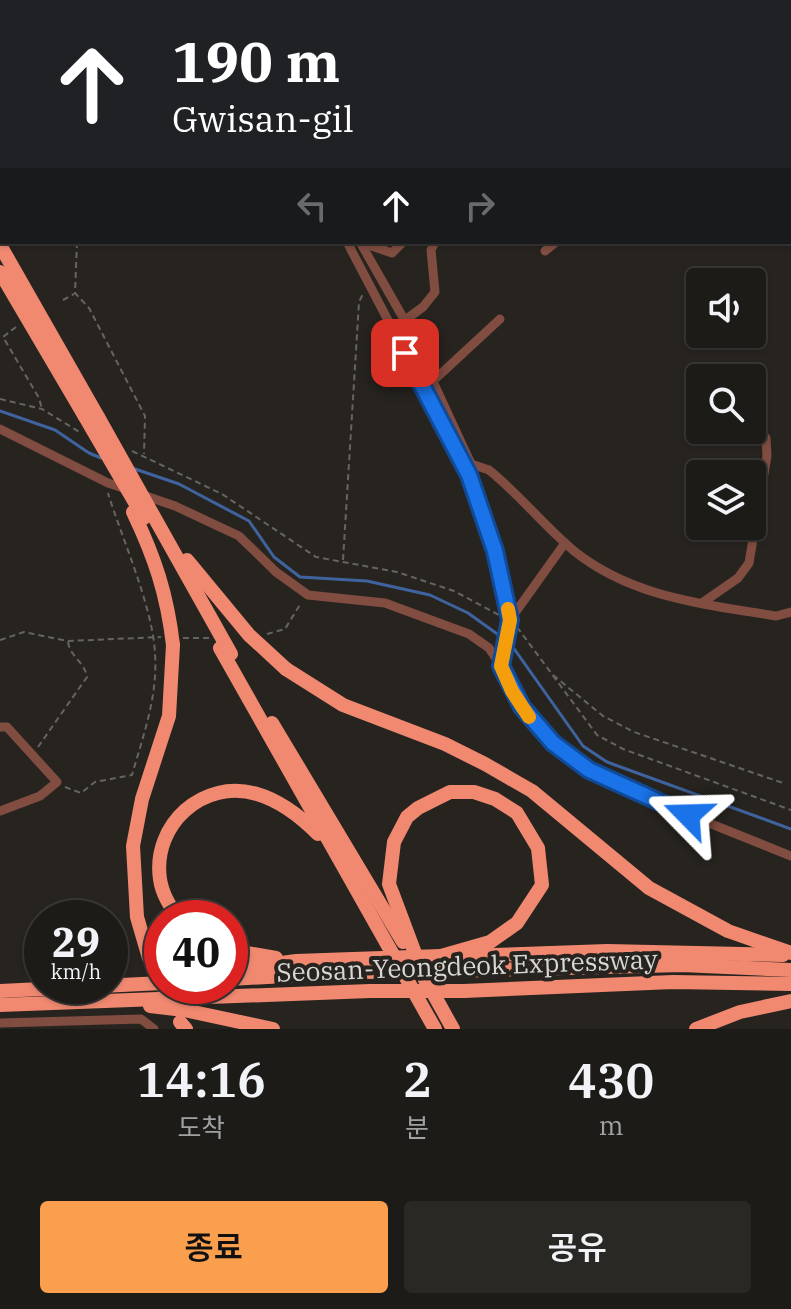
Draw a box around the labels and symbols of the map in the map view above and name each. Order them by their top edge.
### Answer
pin [371,319,439,387]
position arrow [646,773,730,857]
speed limit sign: 40 [144,900,248,1004]
street label: Seosan-Yeongdeok Expressway [276,941,658,989]

